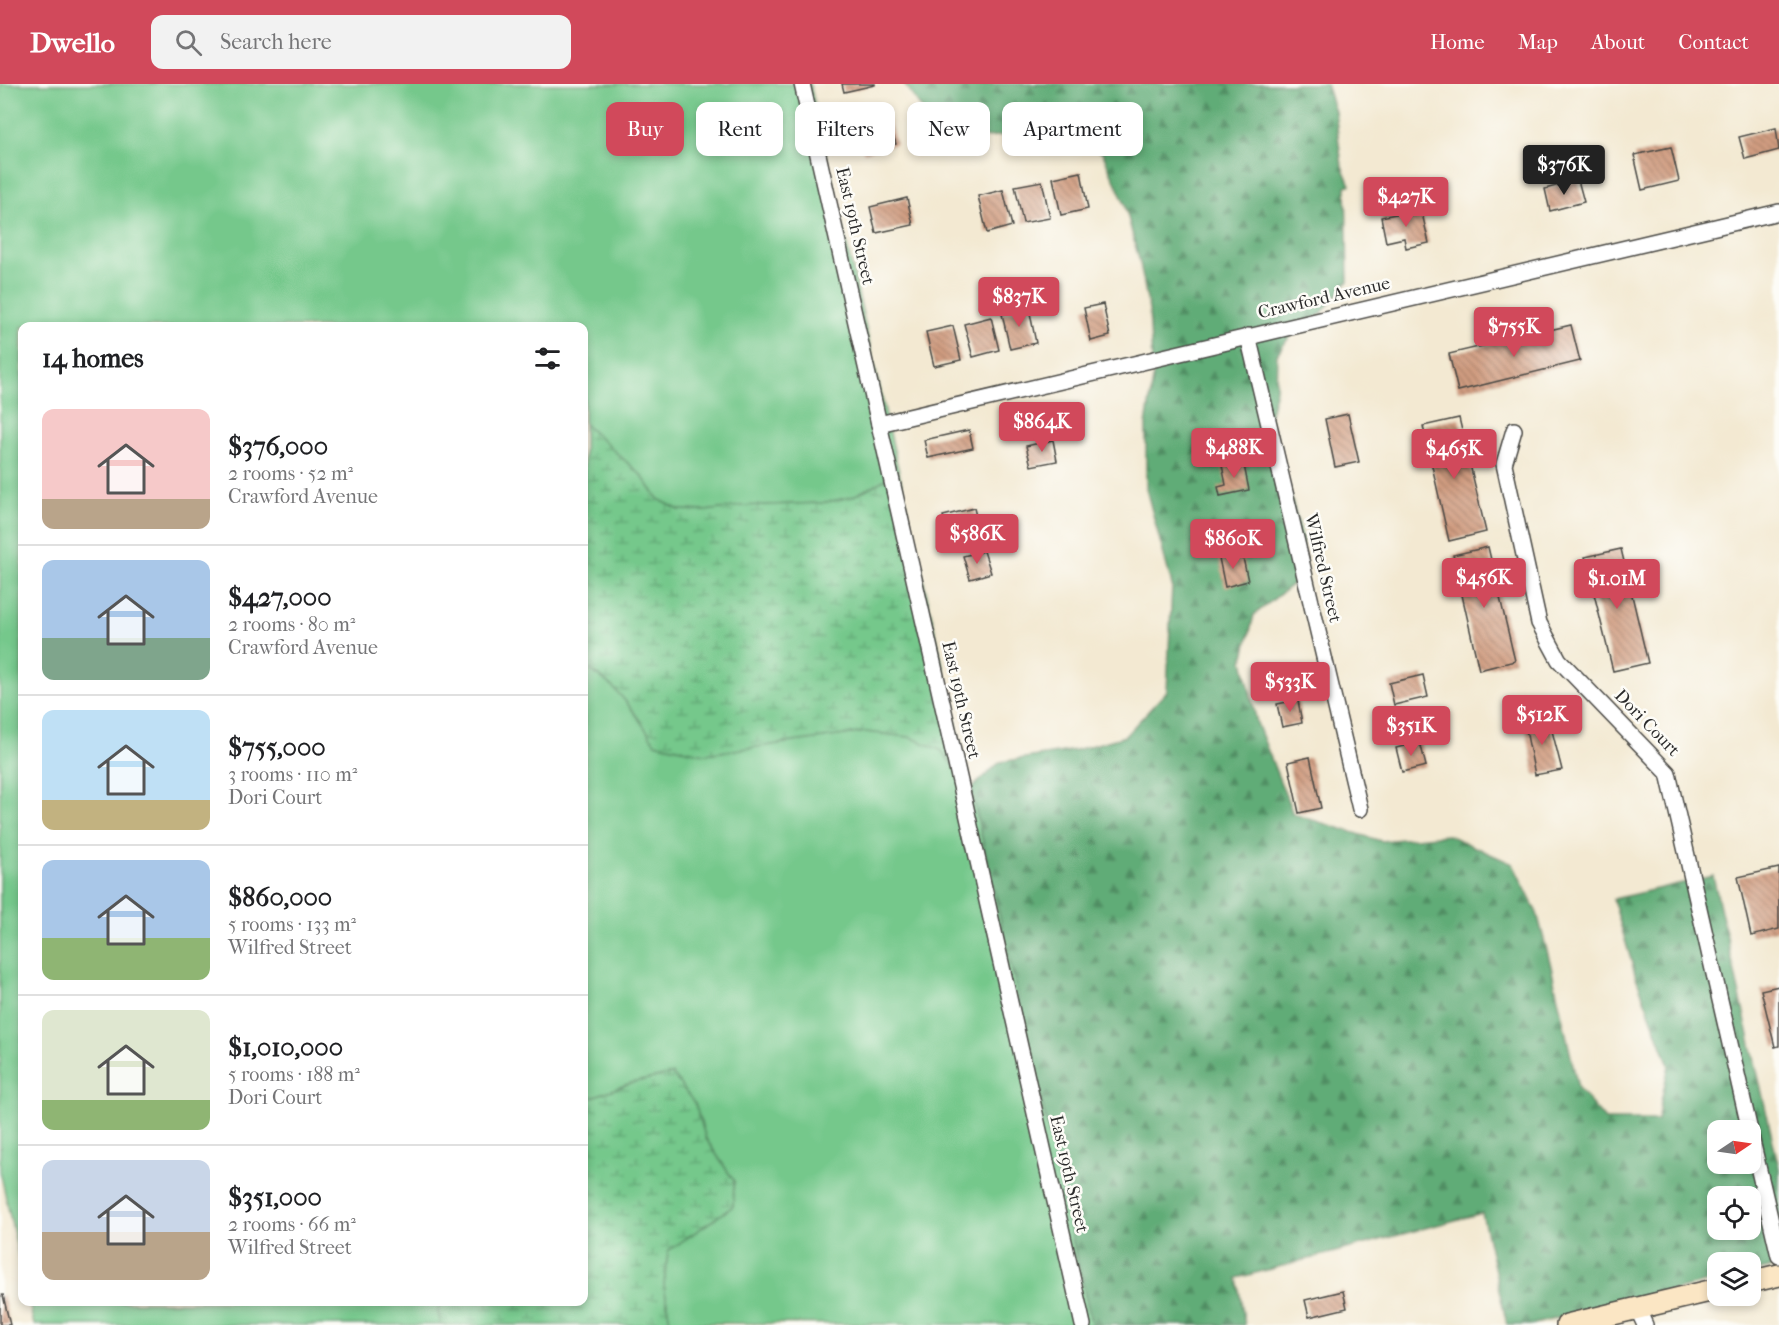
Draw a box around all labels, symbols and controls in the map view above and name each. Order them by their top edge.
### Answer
search box [151,15,571,69]
text: Dwello [30,26,115,59]
icon: search [172,26,205,59]
text: Search here [220,29,332,55]
text: Home [1430,30,1485,54]
text: Map [1518,30,1558,54]
text: About [1591,30,1645,54]
text: Contact [1678,30,1749,54]
chip: Buy [606,102,684,156]
chip: Rent [696,102,783,156]
chip: Filters [795,102,895,156]
chip: New [907,102,990,156]
chip: Apartment [1002,102,1143,156]
pin: $376K [1522,145,1606,196]
text: $376K [1537,153,1591,176]
street label: East 19th Street [831,165,879,287]
pin: $427K [1364,177,1448,228]
text: $427K [1377,185,1435,208]
street label: Crawford Avenue [1256,273,1392,323]
pin: $837K [977,277,1061,328]
text: $837K [992,285,1046,308]
pin: $755K [1472,307,1556,358]
text: $755K [1488,315,1540,338]
icon: filters [531,342,564,375]
text: 14 homes [42,343,144,374]
pin: $864K [1000,402,1084,453]
text: $864K [1013,410,1071,433]
pin: $488K [1192,428,1276,479]
pin: $465K [1412,429,1496,480]
text: $376,000 [228,431,328,462]
icon: home [90,433,162,505]
text: $488K [1205,436,1263,459]
text: $465K [1426,437,1482,460]
text: 2 rooms · 52 m² [228,462,353,485]
text: Crawford Avenue [228,485,378,508]
street label: Wilfred Street [1300,510,1346,625]
pin: $586K [935,514,1019,565]
pin: $860K [1191,519,1275,570]
text: $586K [949,522,1005,545]
text: $860K [1204,527,1262,550]
pin: $456K [1442,558,1526,609]
pin: $1.01M [1568,559,1666,610]
text: $456K [1456,566,1512,589]
text: $1.01M [1588,567,1646,590]
text: $427,000 [228,582,332,613]
icon: home [90,584,162,656]
text: 2 rooms · 80 m² [228,613,355,636]
text: Crawford Avenue [228,636,378,659]
street label: East 19th Street [937,639,985,761]
pin: $533K [1248,662,1332,713]
text: $533K [1265,670,1315,693]
street label: Dori Court [1610,685,1684,761]
pin: $512K [1500,695,1584,746]
text: $512K [1516,703,1568,726]
pin: $351K [1369,706,1453,757]
text: $351K [1386,714,1436,737]
text: $755,000 [228,732,326,763]
icon: home [90,734,162,806]
text: 3 rooms · 110 m² [228,763,357,786]
text: Dori Court [228,786,322,809]
text: $860,000 [228,882,332,913]
icon: home [90,884,162,956]
text: 5 rooms · 133 m² [228,913,356,936]
text: Wilfred Street [228,936,352,959]
text: $1,010,000 [228,1032,343,1063]
icon: home [90,1034,162,1106]
text: 5 rooms · 188 m² [228,1063,360,1086]
text: Dori Court [228,1086,322,1109]
street label: East 19th Street [1045,1113,1093,1235]
north arrow [1707,1120,1761,1174]
map controls [1707,1120,1761,1306]
text: $351,000 [228,1182,322,1213]
icon: home [90,1184,162,1256]
button: locate [1707,1186,1761,1240]
text: 2 rooms · 66 m² [228,1213,356,1236]
text: Wilfred Street [228,1236,352,1259]
button: layers [1707,1252,1761,1306]

